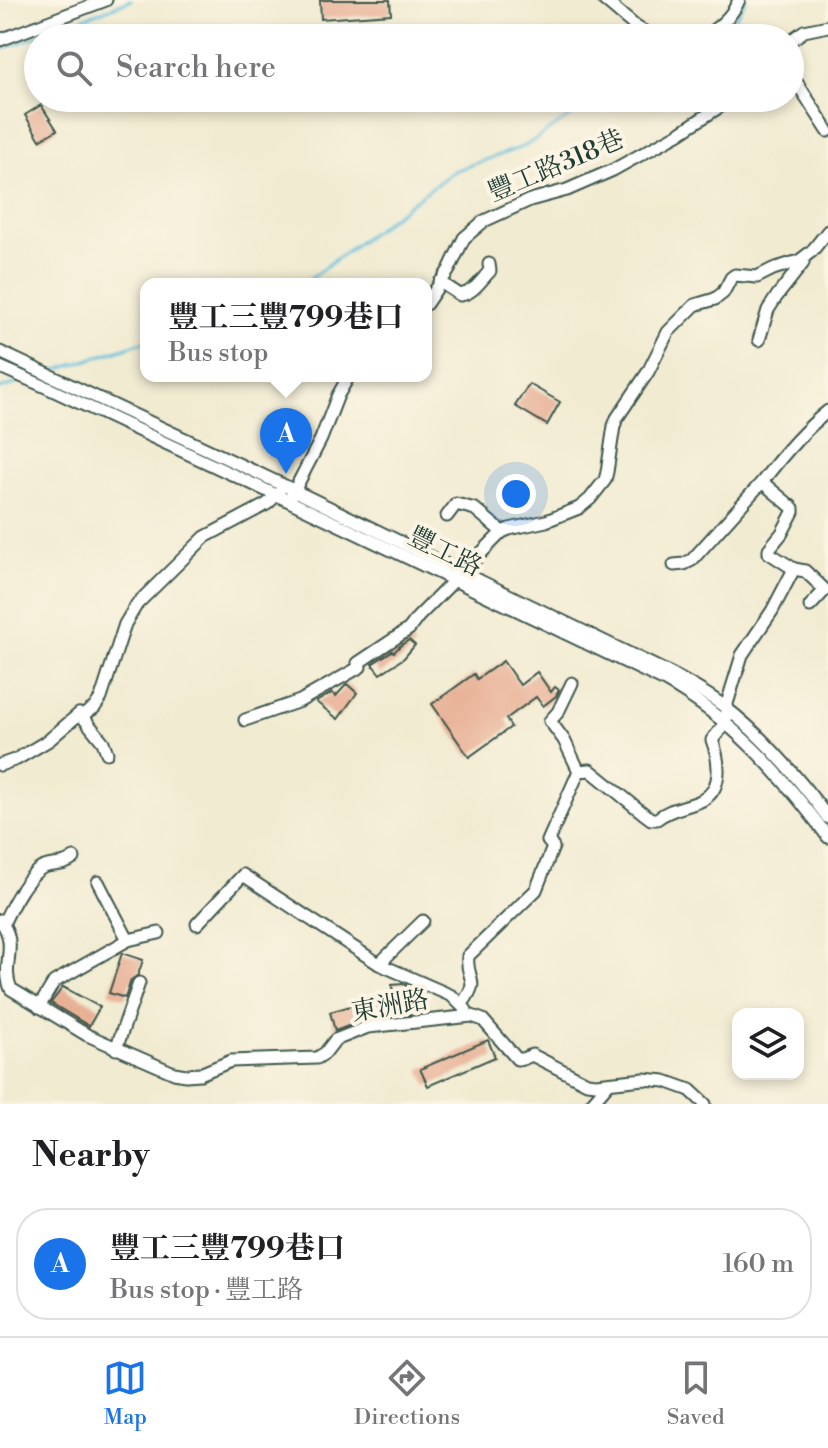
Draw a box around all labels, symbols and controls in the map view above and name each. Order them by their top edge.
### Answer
search box [24,24,804,112]
icon: search [52,46,96,90]
text: Search here [116,49,276,87]
street label: 豐工路318巷 [483,123,629,209]
popup [140,278,432,382]
text: 豐工三豐799巷口 [168,299,404,337]
text: Bus stop [168,337,268,369]
pin: A [260,408,312,474]
your location [496,474,536,514]
street label: 豐工路 [403,521,487,583]
street label: 東洲路 [349,983,431,1029]
map controls [732,1008,804,1080]
button: layers [732,1008,804,1080]
text: Nearby [32,1135,150,1177]
text: 豐工三豐799巷口 [110,1230,345,1268]
text: A [51,1248,69,1280]
text: 160 m [723,1248,794,1280]
text: Bus stop · 豐工路 [110,1274,303,1306]
tab: Map [103,1356,147,1431]
tab: Directions [354,1356,460,1431]
tab: Saved [667,1356,725,1431]

